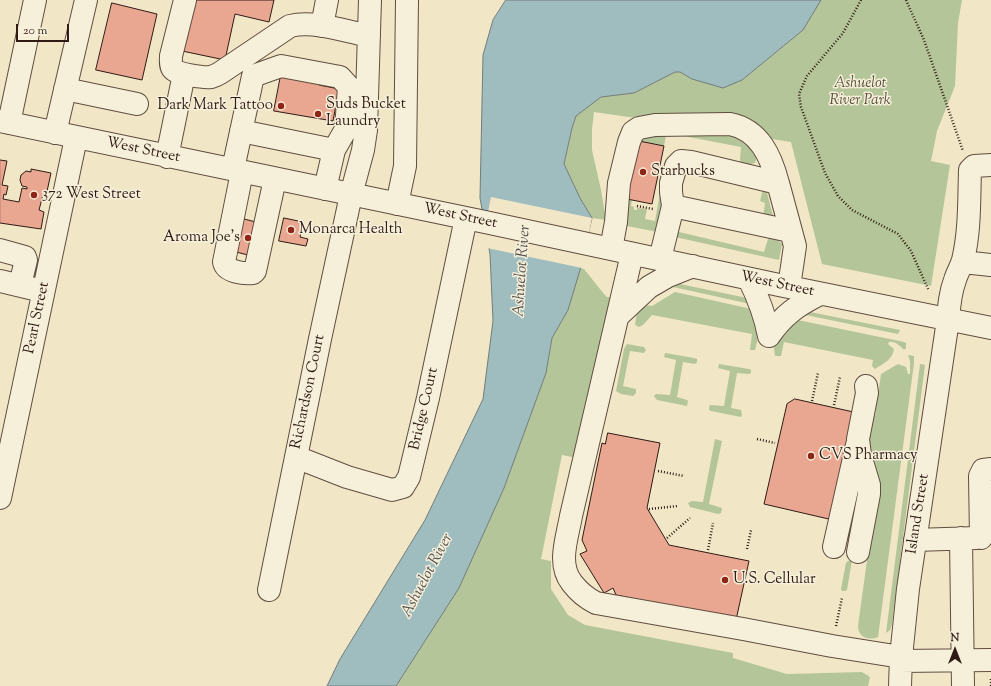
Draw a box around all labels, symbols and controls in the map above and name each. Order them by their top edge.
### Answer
scale bar [18,16,71,42]
text: 20 m [23,22,47,40]
park label: Ashuelot River Park [830,75,890,110]
place label: Suds Bucket Laundry [326,96,406,131]
place label: Dark Mark Tattoo [157,97,273,115]
marker: Dark Mark Tattoo [276,101,286,111]
marker: Suds Bucket Laundry [313,109,323,119]
street label: West Street [104,134,182,168]
place label: Starbucks [651,163,715,181]
marker: Starbucks [638,167,648,177]
place label: 372 West Street [42,186,141,204]
marker: 372 West Street [29,190,39,200]
street label: West Street [421,200,499,234]
place label: Monarca Health [299,221,403,239]
water label: Ashuelot River [510,224,536,318]
marker: Monarca Health [286,225,296,235]
place label: Aroma Joe's [163,229,240,247]
marker: Aroma Joe's [243,233,253,243]
street label: West Street [738,268,816,302]
street label: Pearl Street [22,280,54,356]
street label: Richardson Court [288,333,330,451]
street label: Bridge Court [407,366,443,452]
place label: CVS Pharmacy [819,447,917,465]
marker: CVS Pharmacy [806,451,816,461]
street label: Island Street [904,473,934,555]
water label: Ashuelot River [398,531,458,621]
place label: U.S. Cellular [733,571,816,589]
marker: U.S. Cellular [720,575,730,585]
north arrow [935,630,975,670]
text: N [951,630,959,646]

